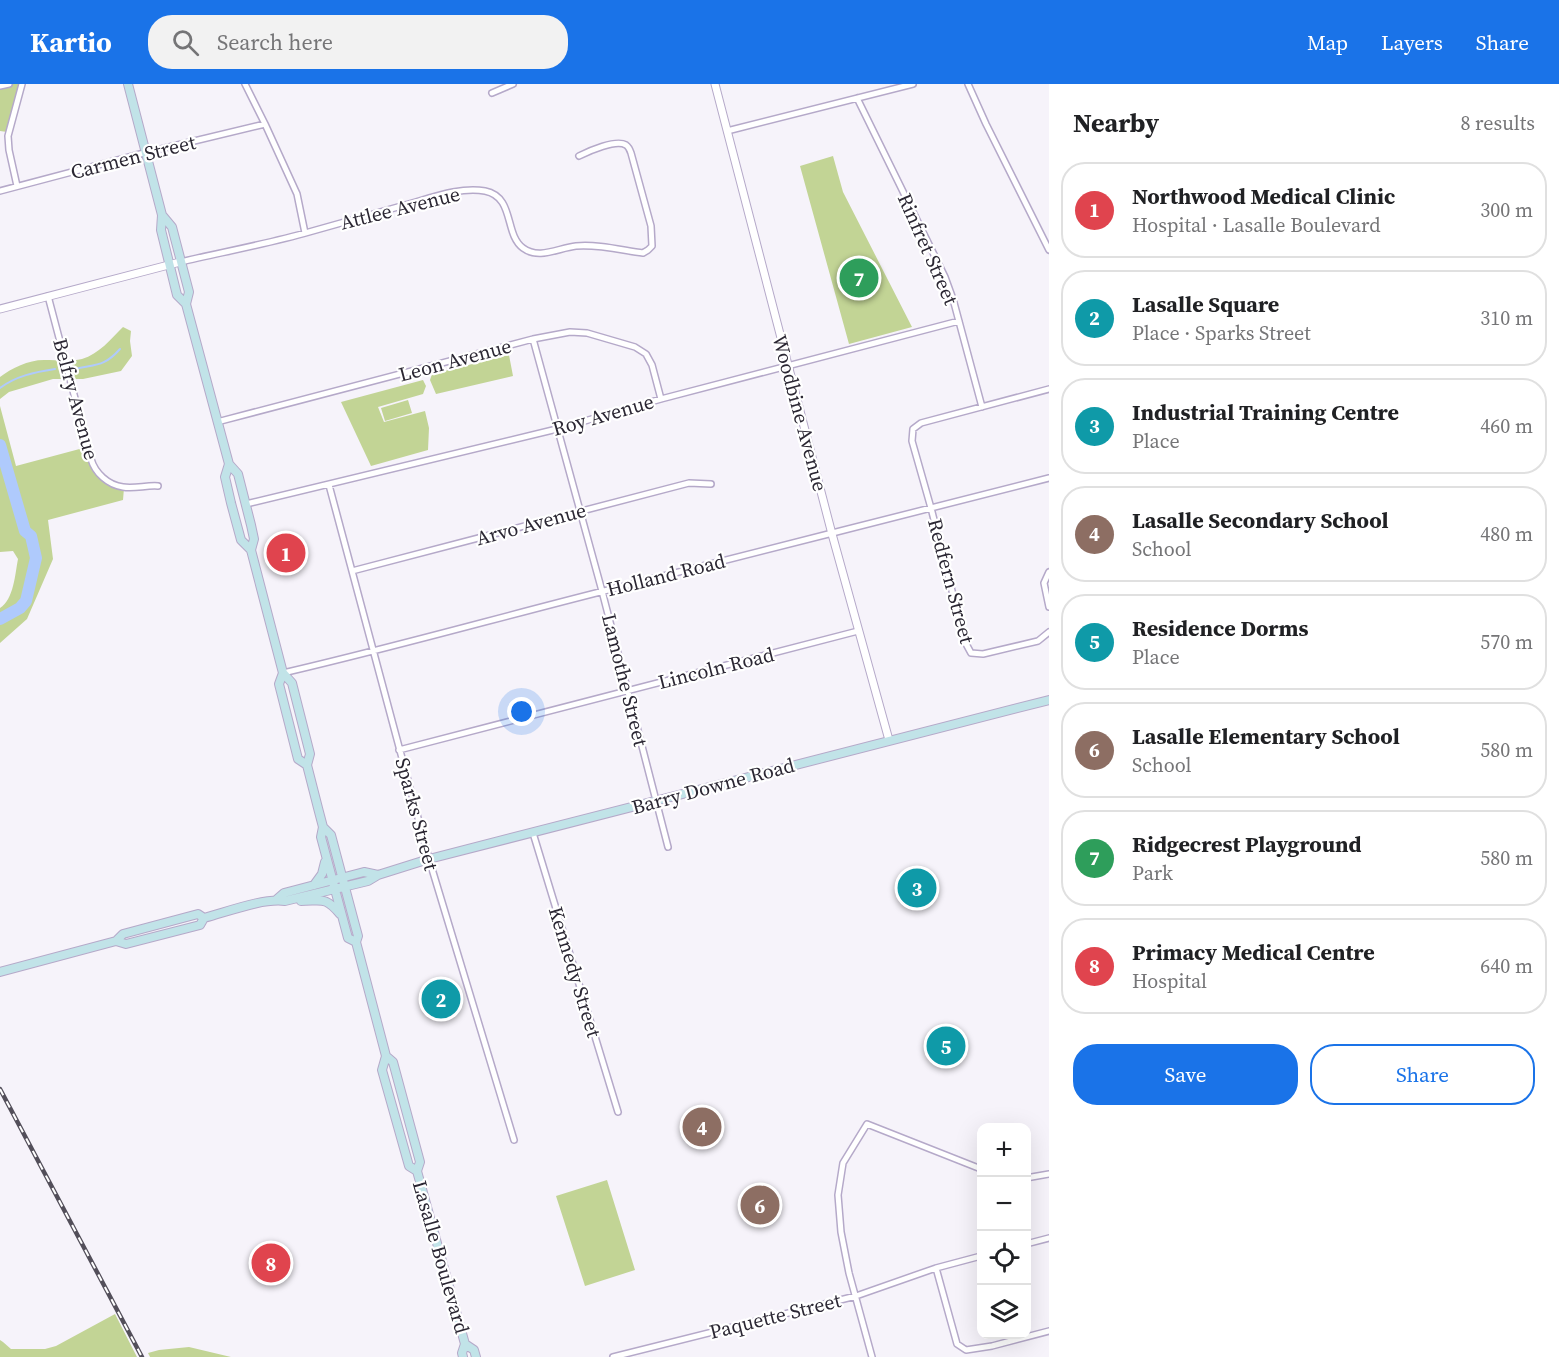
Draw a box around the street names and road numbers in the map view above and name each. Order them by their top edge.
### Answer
street label: Carmen Street [68,128,199,186]
street label: Attlee Avenue [337,180,463,236]
street label: Rinfret Street [891,189,965,310]
street label: Woodbine Avenue [766,331,834,495]
street label: Leon Avenue [396,332,514,388]
street label: Belfry Avenue [46,335,106,463]
street label: Roy Avenue [549,387,657,443]
street label: Arvo Avenue [473,496,589,552]
street label: Redfern Street [921,515,981,647]
street label: Holland Road [604,547,729,603]
street label: Lamothe Street [595,611,655,750]
street label: Lincoln Road [655,640,778,696]
street label: Barry Downe Road [629,751,798,821]
street label: Sparks Street [388,754,446,874]
street label: Kennedy Street [542,903,608,1041]
street label: Lasalle Boulevard [406,1177,476,1338]
street label: Paquette Street [706,1286,844,1346]

